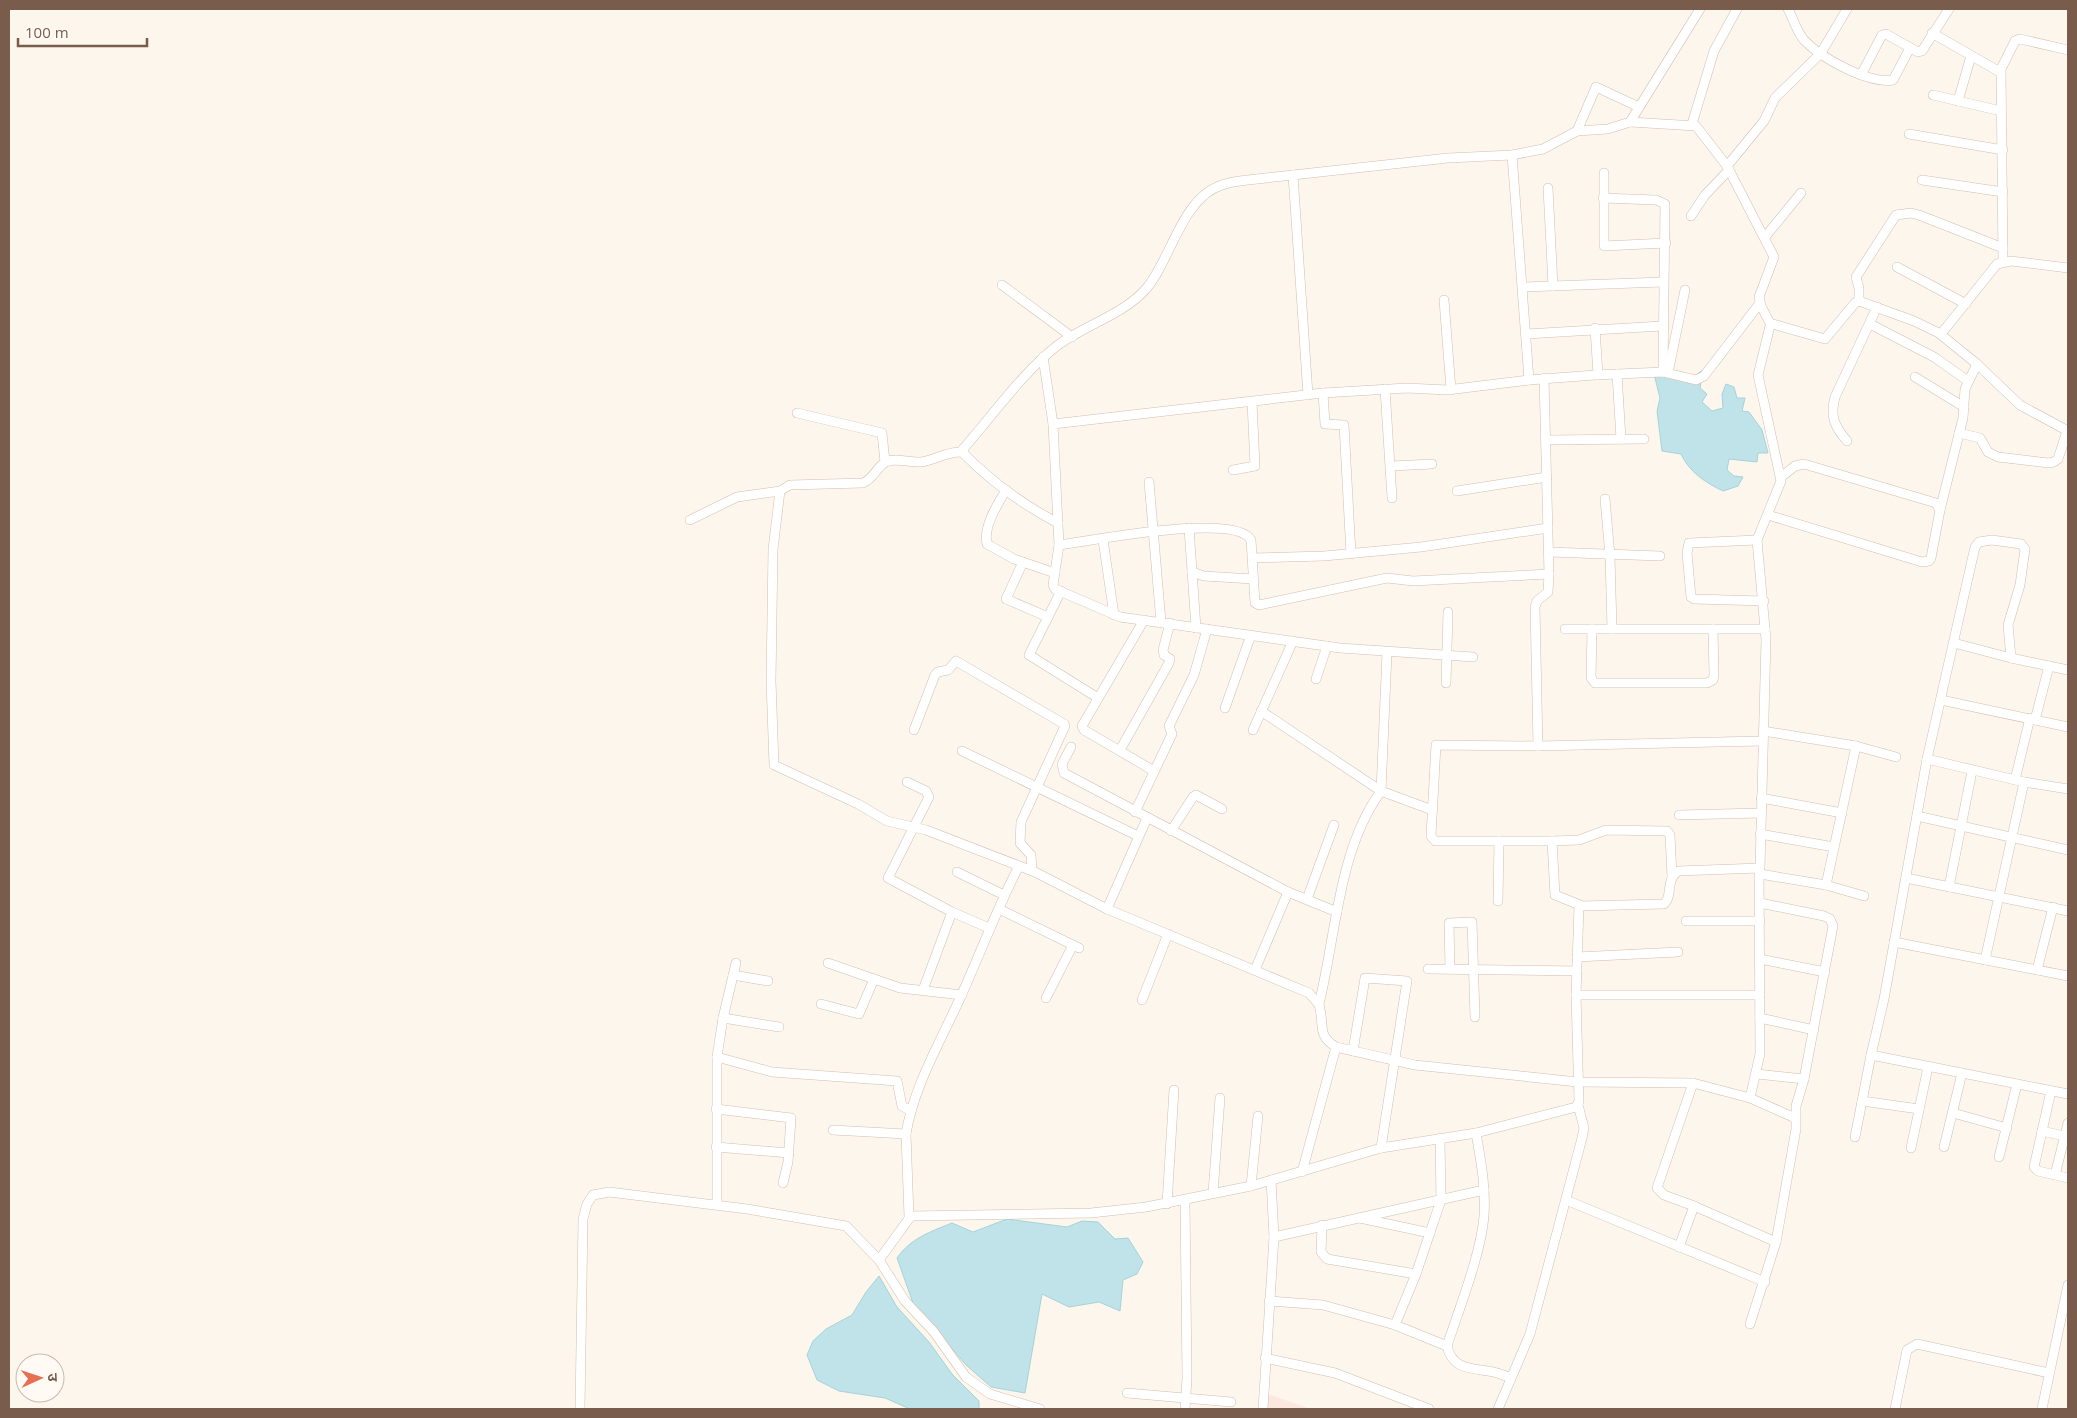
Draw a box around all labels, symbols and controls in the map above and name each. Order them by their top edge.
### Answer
scale bar [18,15,146,47]
text: 100 m [25,22,69,42]
north arrow [15,1353,65,1403]
text: उ [44,1373,63,1383]

